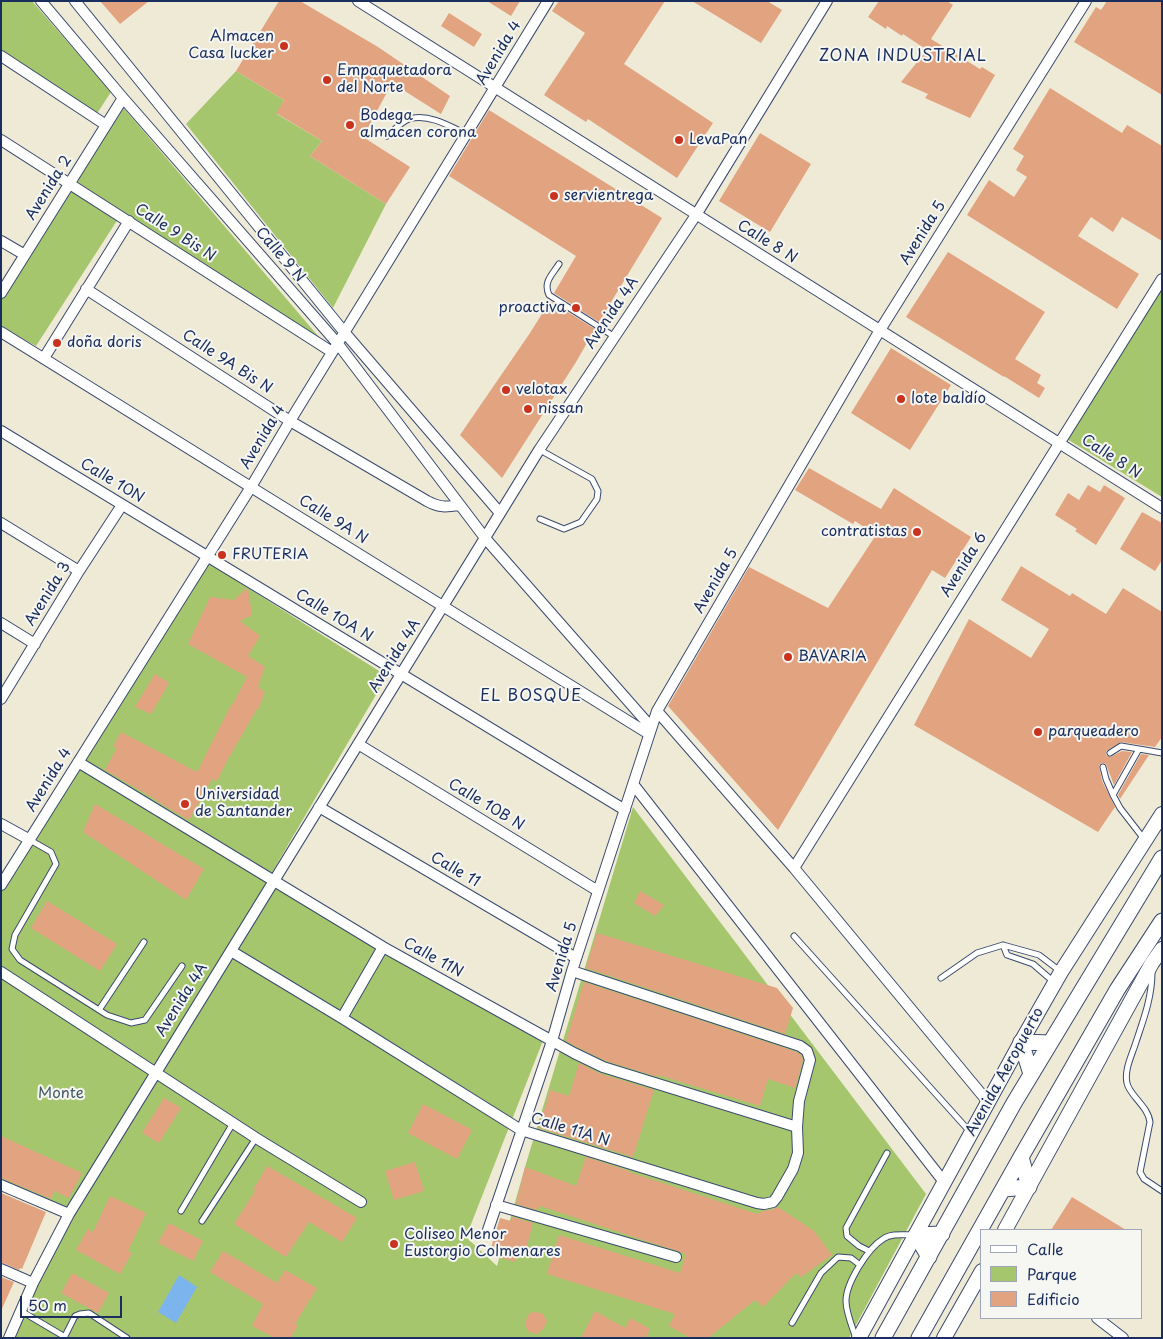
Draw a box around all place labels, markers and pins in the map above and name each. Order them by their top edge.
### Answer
place label: Almacen Casa lucker [188,28,274,63]
marker: Almacen Casa lucker [278,40,290,52]
place label: Empaquetadora del Norte [337,62,452,97]
marker: Empaquetadora del Norte [321,74,333,86]
place label: Bodega almacen corona [360,107,476,142]
marker: Bodega almacen corona [344,119,356,131]
place label: LevaPan [689,131,748,149]
marker: LevaPan [673,134,685,146]
place label: servientrega [564,187,653,205]
marker: servientrega [548,190,560,202]
place label: proactiva [498,299,566,317]
marker: proactiva [570,302,582,314]
place label: doña doris [67,334,142,352]
marker: doña doris [51,337,63,349]
place label: velotax [516,381,567,399]
marker: velotax [500,384,512,396]
place label: lote baldío [911,390,986,408]
marker: lote baldío [895,393,907,405]
place label: nissan [538,400,584,418]
marker: nissan [522,403,534,415]
place label: contratistas [821,523,907,541]
marker: contratistas [911,526,923,538]
place label: FRUTERIA [232,546,309,564]
marker: FRUTERIA [216,549,228,561]
place label: BAVARIA [798,648,867,666]
marker: BAVARIA [782,651,794,663]
place label: parqueadero [1048,723,1139,741]
marker: parqueadero [1032,726,1044,738]
place label: Universidad de Santander [195,786,292,821]
marker: Universidad de Santander [179,798,191,810]
place label: Coliseo Menor Eustorgio Colmenares [404,1226,561,1261]
marker: Coliseo Menor Eustorgio Colmenares [388,1238,400,1250]

